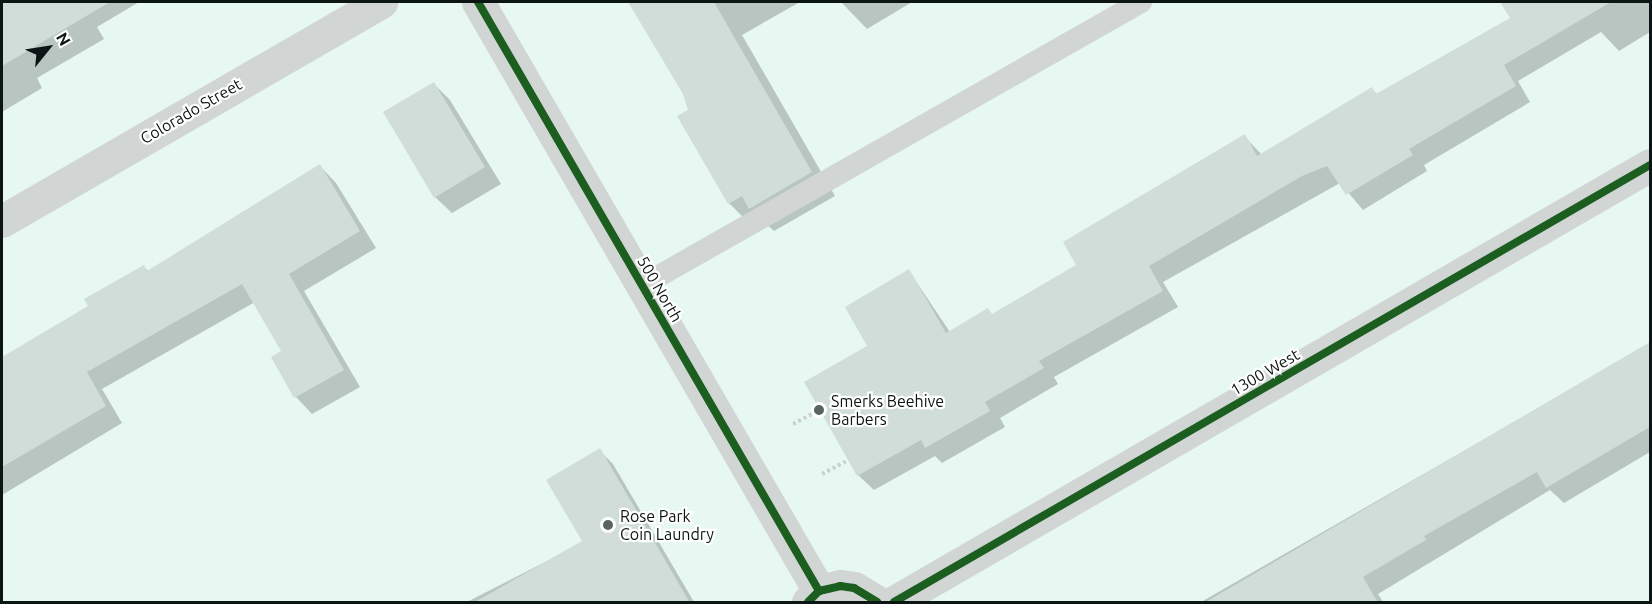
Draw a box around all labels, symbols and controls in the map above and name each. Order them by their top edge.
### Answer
north arrow [18,18,78,78]
text: N [53,29,74,49]
street label: Colorado Street [137,74,245,148]
street label: 500 North [633,253,687,325]
street label: 1300 West [1227,345,1303,399]
place label: Smerks Beehive Barbers [831,391,944,429]
marker: Smerks Beehive Barbers [812,403,826,417]
place label: Rose Park Coin Laundry [620,506,714,544]
marker: Rose Park Coin Laundry [601,518,615,532]

